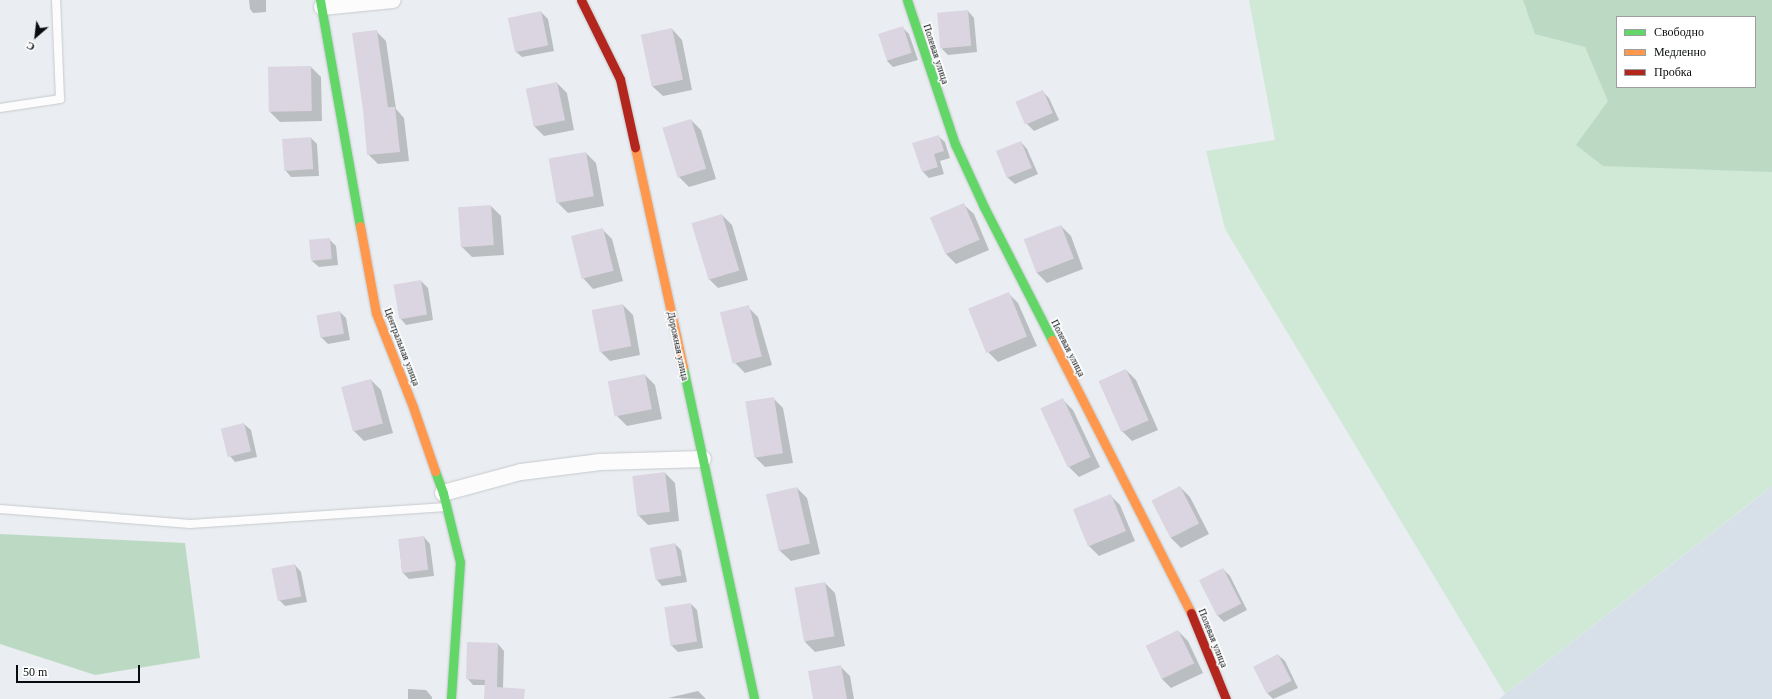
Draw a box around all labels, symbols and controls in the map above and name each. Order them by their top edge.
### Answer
north arrow [16,16,56,56]
legend [1616,16,1756,88]
street label: Полевая улица [921,23,951,85]
text: Свободно [1654,25,1704,39]
text: С [24,39,37,54]
text: Медленно [1654,45,1706,59]
text: Пробка [1654,65,1692,79]
street label: Центральная улица [382,306,422,388]
street label: Дорожная улица [665,310,691,382]
street label: Полевая улица [1049,318,1087,378]
street label: Полевая улица [1196,607,1230,669]
scale bar [18,657,142,683]
text: 50 m [23,665,47,679]

